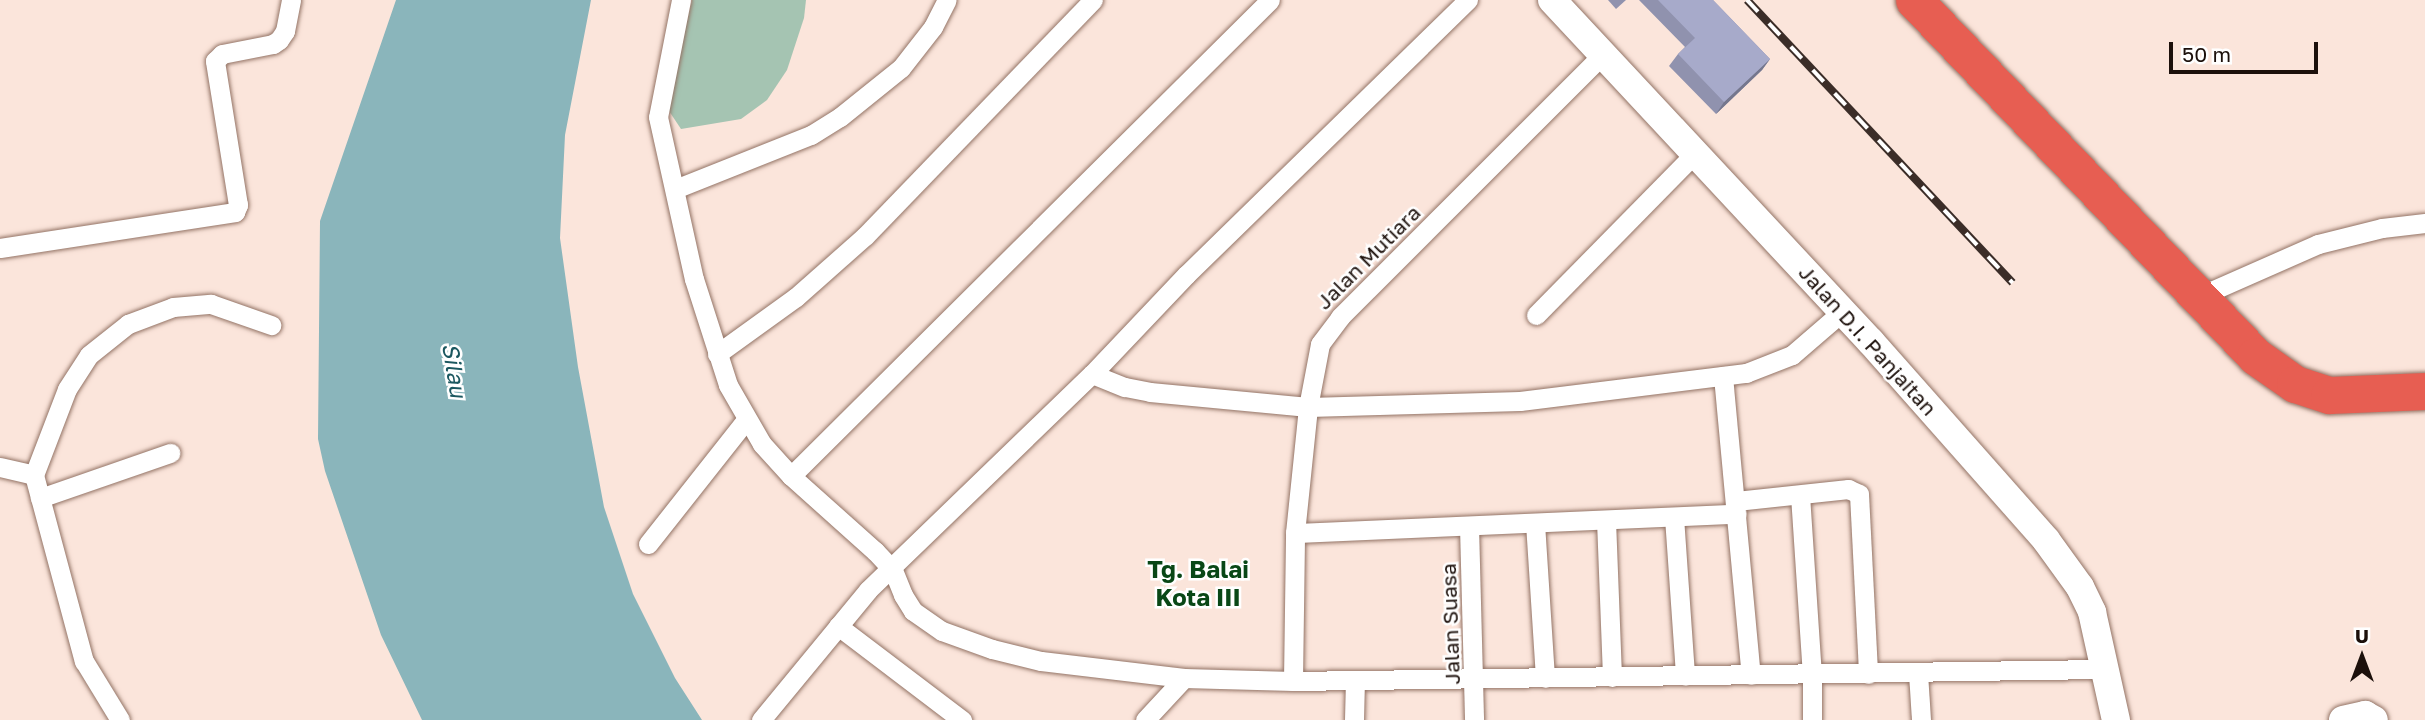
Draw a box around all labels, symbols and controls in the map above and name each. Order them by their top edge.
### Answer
scale bar [2173,28,2322,72]
text: 50 m [2182,41,2231,67]
street label: Jalan Mutiara [1311,200,1425,314]
street label: Jalan D.I. Panjaitan [1794,260,1942,420]
water label: Silau [437,341,473,399]
district label: Tg. Balai Kota III [1147,555,1249,611]
street label: Jalan Suasa [1435,563,1465,685]
north arrow [2327,622,2397,692]
text: U [2355,624,2369,647]

